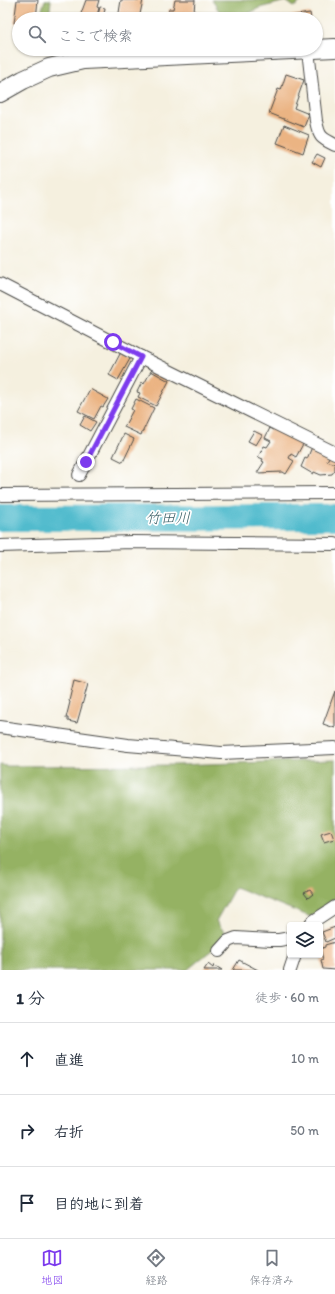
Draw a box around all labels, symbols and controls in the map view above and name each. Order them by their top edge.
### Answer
search box [12,12,323,56]
icon: search [26,23,48,45]
text: ここで検索 [58,27,133,45]
route start [104,333,122,351]
route end [77,453,95,471]
water label: 竹田川 [145,509,191,527]
map controls [287,922,323,958]
button: layers [287,922,323,958]
text: 1 分 [16,988,45,1008]
text: 徒歩 · 60 m [255,990,319,1005]
icon: ahead [16,1048,38,1070]
text: 直進 [54,1051,84,1069]
text: 10 m [291,1051,319,1066]
icon: right [16,1120,38,1142]
text: 右折 [54,1123,84,1141]
text: 50 m [290,1123,319,1138]
icon: arrive [16,1192,38,1214]
text: 目的地に到着 [54,1195,144,1213]
tab: 地図 [41,1247,63,1287]
tab: 経路 [145,1247,167,1287]
tab: 保存済み [250,1247,294,1287]

